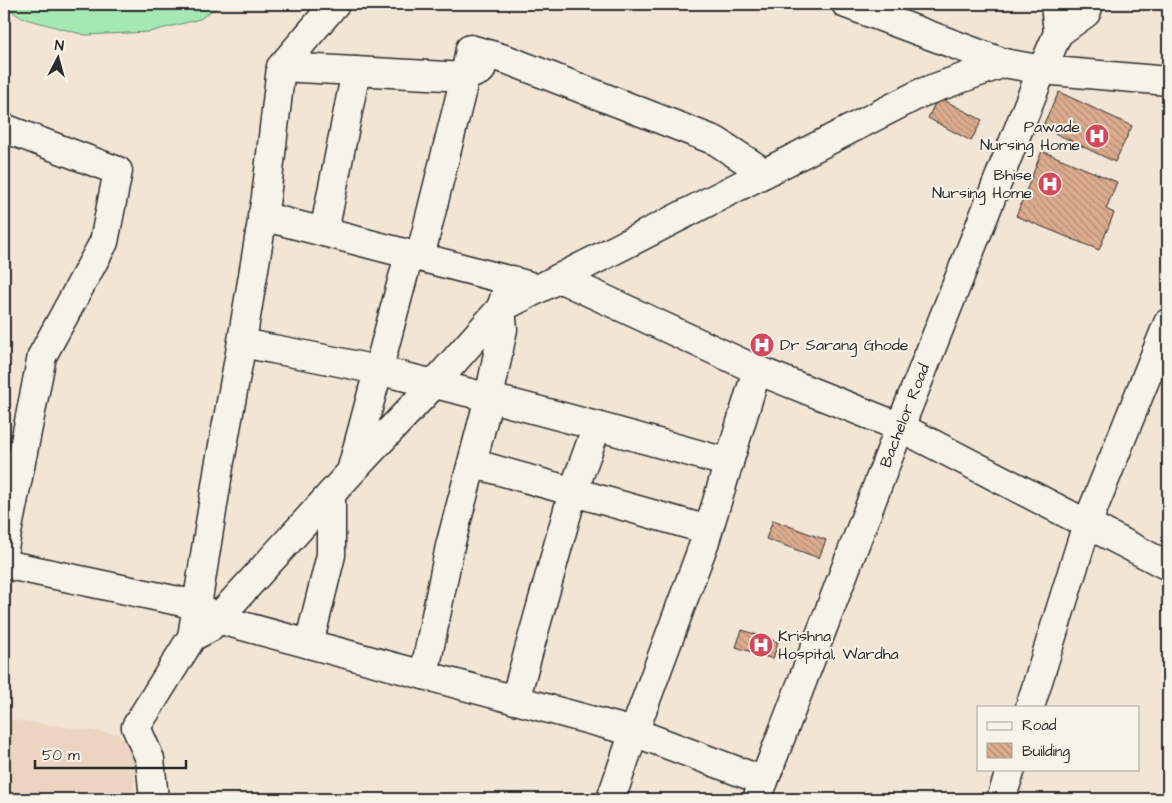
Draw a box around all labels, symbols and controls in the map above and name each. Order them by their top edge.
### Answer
north arrow [32,32,82,82]
text: N [54,36,65,56]
place label: Pawade Nursing Home [980,116,1080,157]
hospital icon: Pawade Nursing Home [1084,123,1110,149]
place label: Bhise Nursing Home [932,164,1032,205]
hospital icon: Bhise Nursing Home [1037,171,1063,197]
hospital icon: Dr Sarang Ghode [749,332,775,358]
place label: Dr Sarang Ghode [780,334,909,357]
street label: Bachelor Road [875,360,935,471]
place label: Krishna Hospital, Wardha [778,625,899,665]
hospital icon: Krishna Hospital, Wardha [748,632,774,658]
legend [977,706,1140,770]
text: Road [1022,715,1057,736]
scale bar [35,738,186,770]
text: Building [1022,741,1070,763]
text: 50 m [42,745,80,766]

